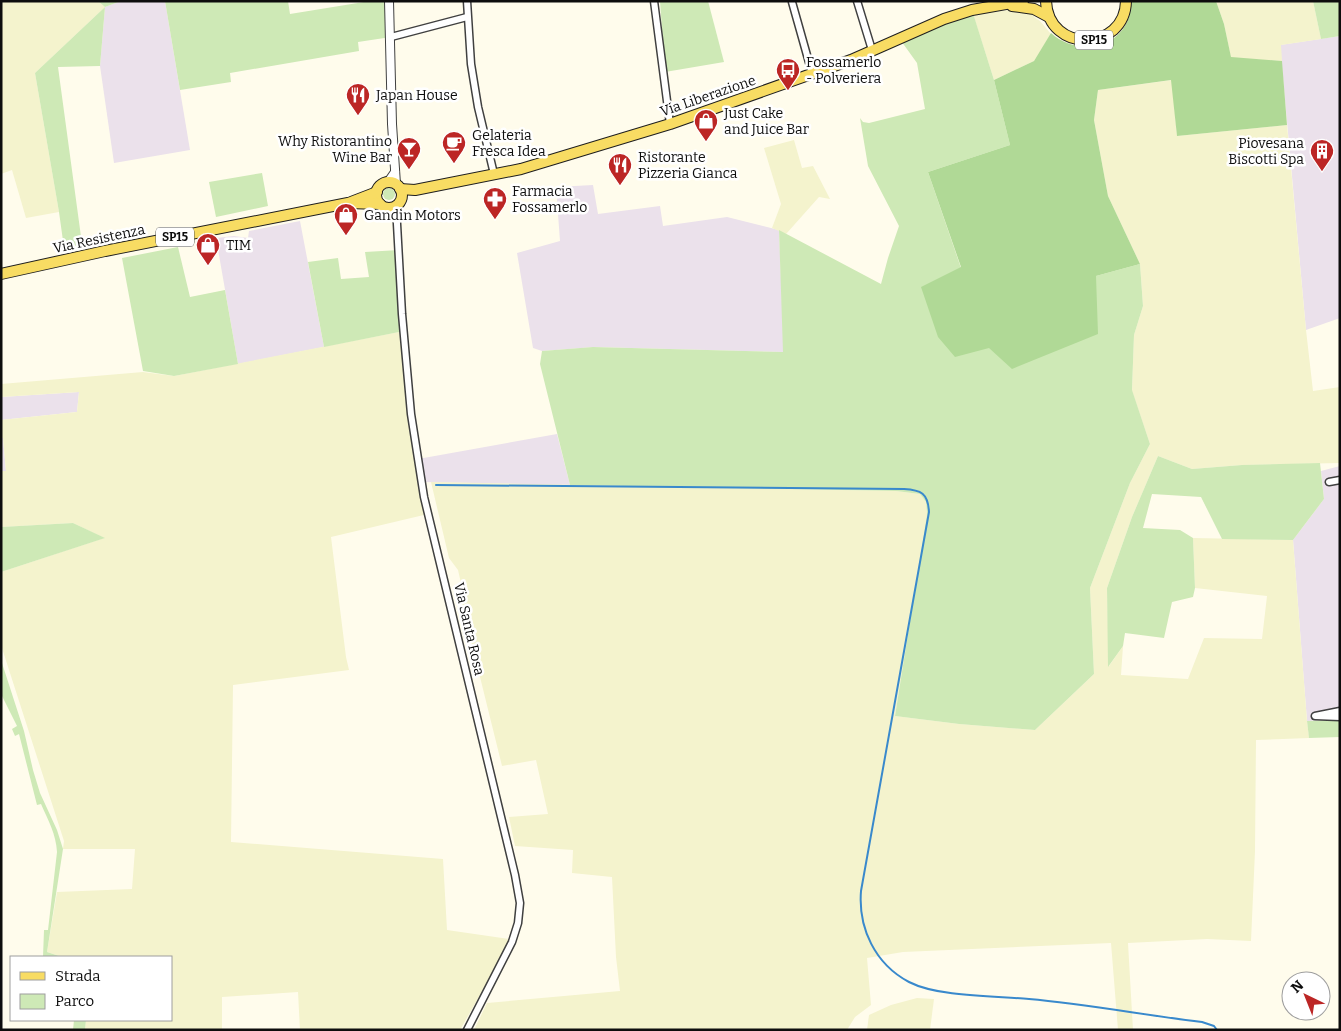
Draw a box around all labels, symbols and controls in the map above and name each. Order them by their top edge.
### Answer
road number: SP15 [1075,30,1113,50]
place label: Fossamerlo - Polveriera [806,54,881,87]
bus stop icon: Fossamerlo - Polveriera [775,57,801,91]
street label: Via Liberazione [658,72,758,120]
restaurant icon: Japan House [345,82,371,116]
place label: Japan House [375,87,458,104]
place label: Just Cake and Juice Bar [723,105,809,138]
shop icon: Just Cake and Juice Bar [693,108,719,142]
place label: Gelateria Fresca Idea [472,127,546,160]
cafe icon: Gelateria Fresca Idea [441,130,467,164]
place label: Why Ristorantino Wine Bar [278,133,392,166]
place label: Piovesana Biscotti Spa [1228,135,1304,168]
bar icon: Why Ristorantino Wine Bar [396,136,422,170]
building icon: Piovesana Biscotti Spa [1309,138,1335,172]
place label: Ristorante Pizzeria Gianca [638,149,738,182]
restaurant icon: Ristorante Pizzeria Gianca [607,152,633,186]
place label: Farmacia Fossamerlo [512,183,587,216]
pharmacy icon: Farmacia Fossamerlo [482,186,508,220]
shop icon: Gandin Motors [333,202,359,236]
place label: Gandin Motors [364,207,461,224]
street label: Via Resistenza [52,221,147,257]
road number: SP15 [156,228,194,246]
shop icon: TIM [195,232,221,266]
place label: TIM [226,237,251,254]
street label: Via Santa Rosa [450,581,488,677]
legend [10,956,172,1021]
text: Strada [55,967,101,985]
north arrow [1281,971,1331,1021]
text: N [1288,977,1307,997]
text: Parco [55,992,94,1010]

